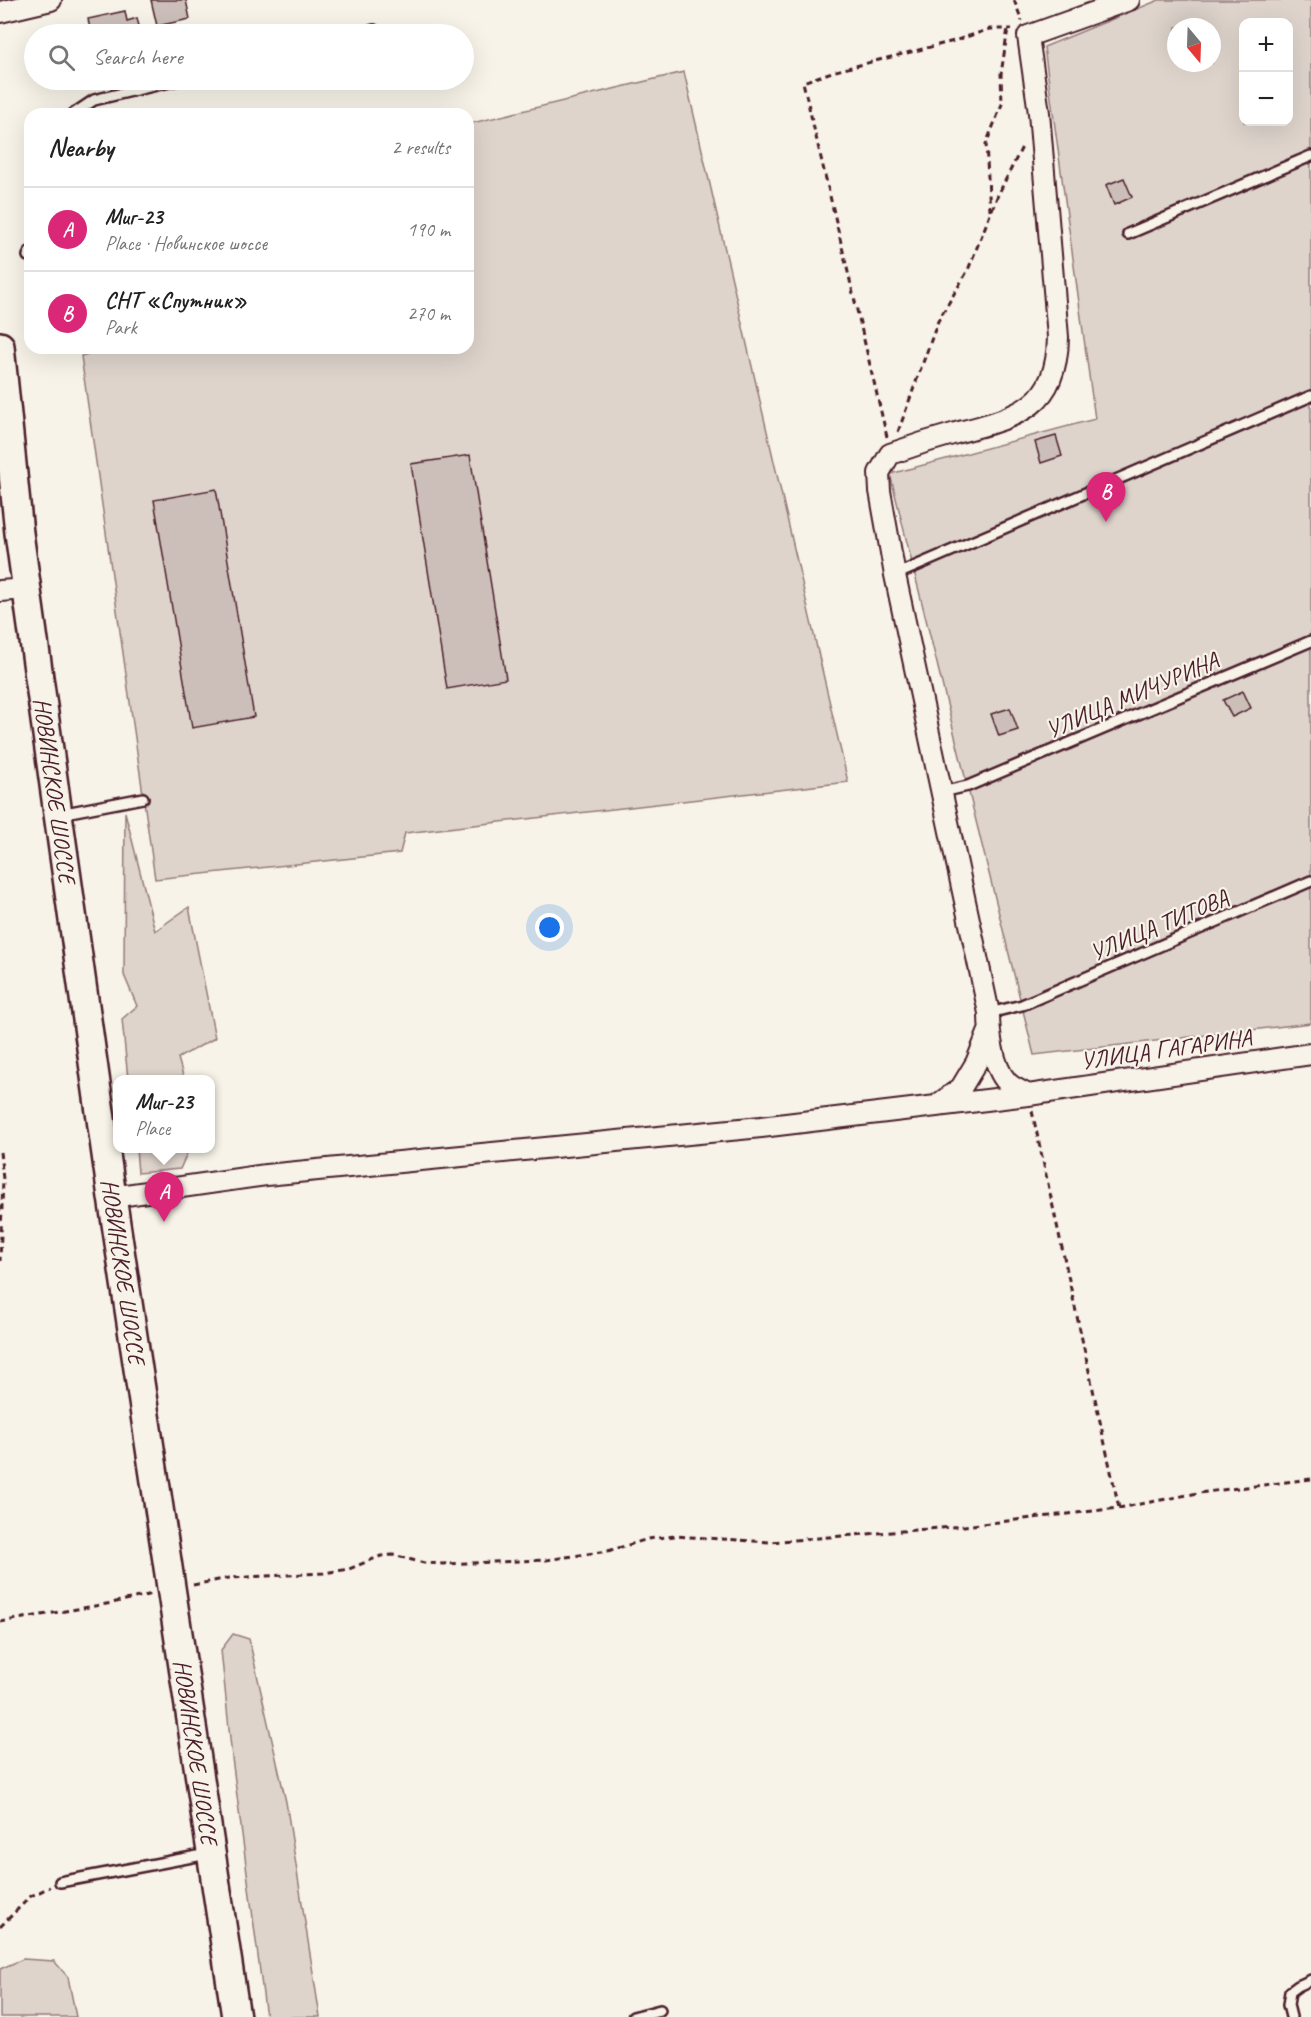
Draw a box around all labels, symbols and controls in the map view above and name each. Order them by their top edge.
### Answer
north arrow [1167,18,1221,72]
map controls [1239,18,1293,126]
button: + [1239,18,1293,72]
search box [24,24,474,90]
icon: search [45,41,78,74]
text: Search here [93,43,183,71]
button: − [1239,72,1293,126]
text: Nearby [48,131,113,164]
text: 2 results [391,135,450,160]
text: Миг-23 [105,203,163,231]
text: A [62,217,73,242]
text: 190 m [407,217,450,242]
text: Place · Новинское шоссе [105,231,267,256]
text: СНТ «Спутник» [105,287,247,315]
text: B [62,301,73,326]
text: 270 m [407,301,450,326]
text: Park [105,315,137,340]
pin: B [1086,472,1126,522]
street label: УЛИЦА МИЧУРИНА [1041,645,1224,745]
street label: НОВИНСКОЕ ШОССЕ [27,696,83,888]
street label: УЛИЦА ТИТОВА [1085,882,1234,968]
your location [535,913,564,942]
street label: УЛИЦА ГАГАРИНА [1079,1022,1254,1076]
popup [113,1075,215,1153]
text: Миг-23 [135,1088,193,1116]
text: Place [135,1116,170,1141]
pin: A [144,1172,184,1222]
street label: НОВИНСКОЕ ШОССЕ [95,1177,153,1369]
street label: НОВИНСКОЕ ШОССЕ [167,1658,225,1850]

